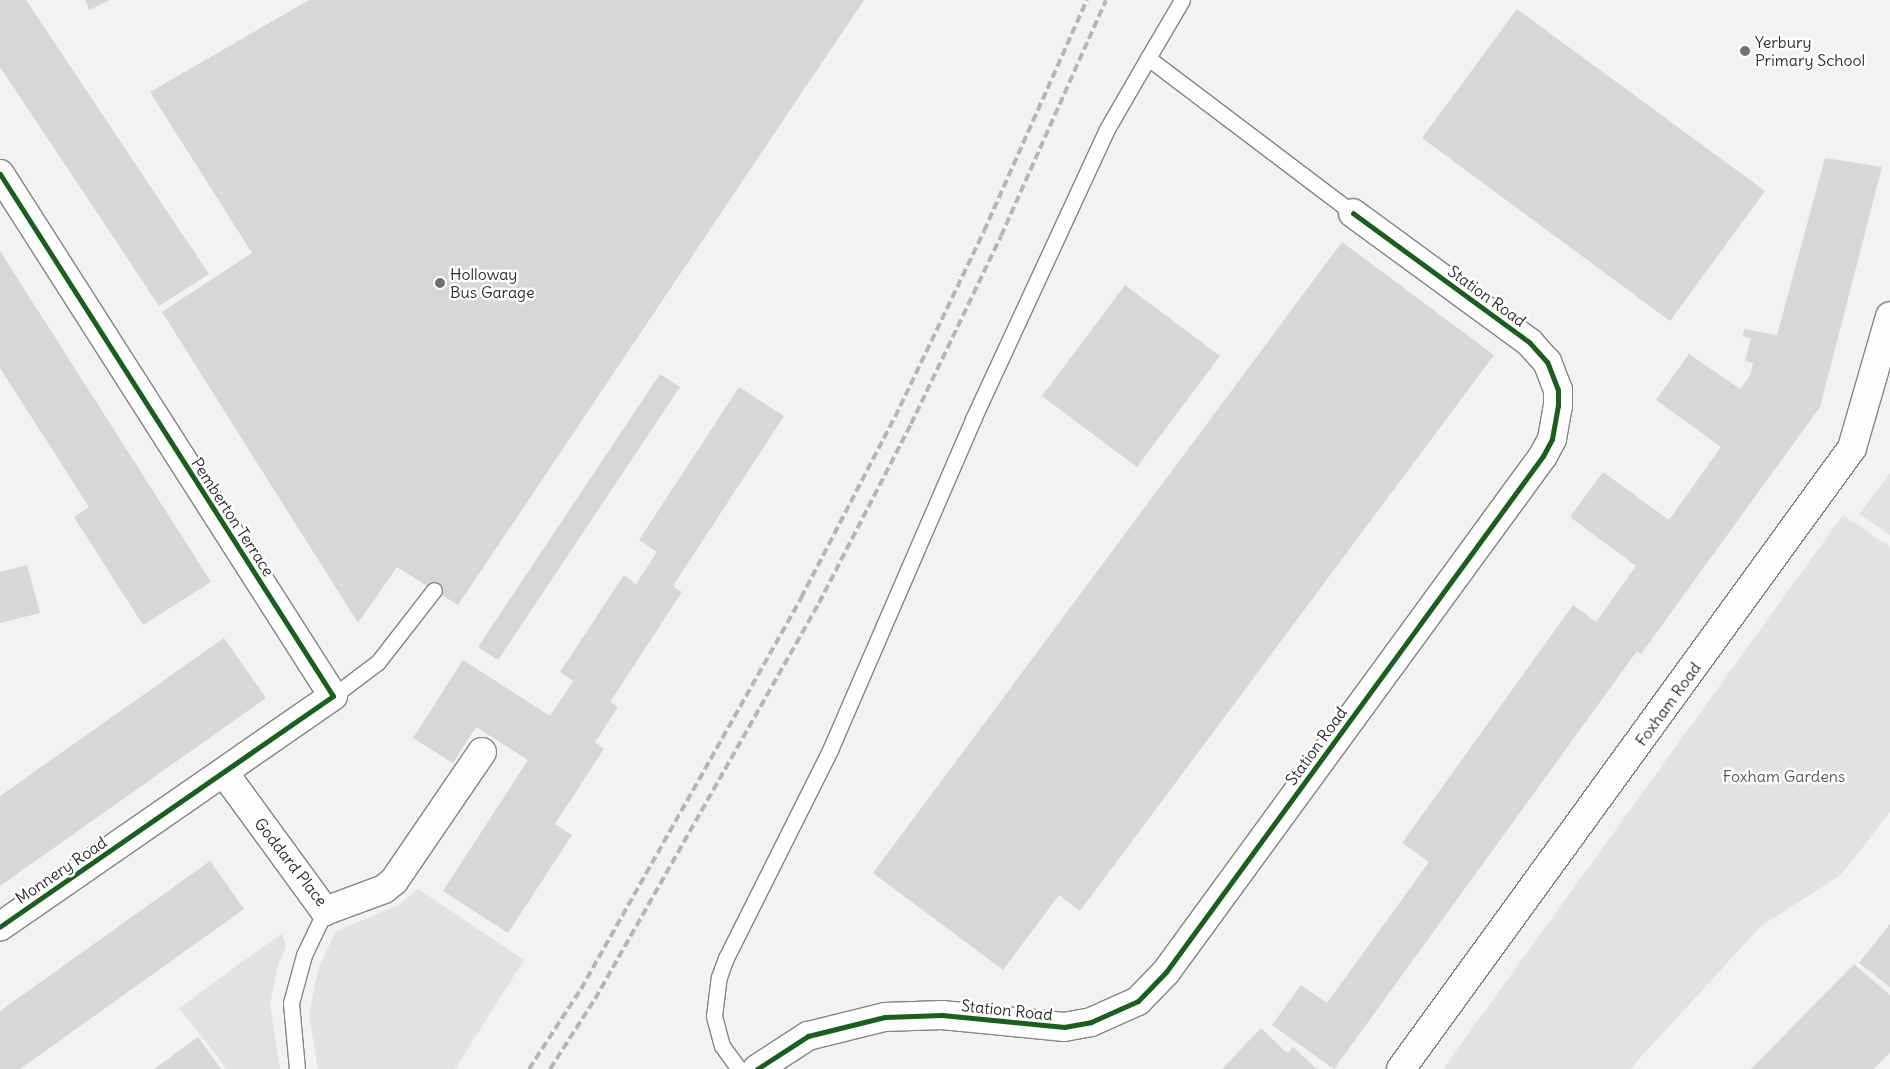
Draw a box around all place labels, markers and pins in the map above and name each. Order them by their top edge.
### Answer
place label: Yerbury Primary School [1755,32,1865,70]
marker: Yerbury Primary School [1739,45,1751,57]
place label: Holloway Bus Garage [450,264,535,302]
marker: Holloway Bus Garage [434,277,446,289]

